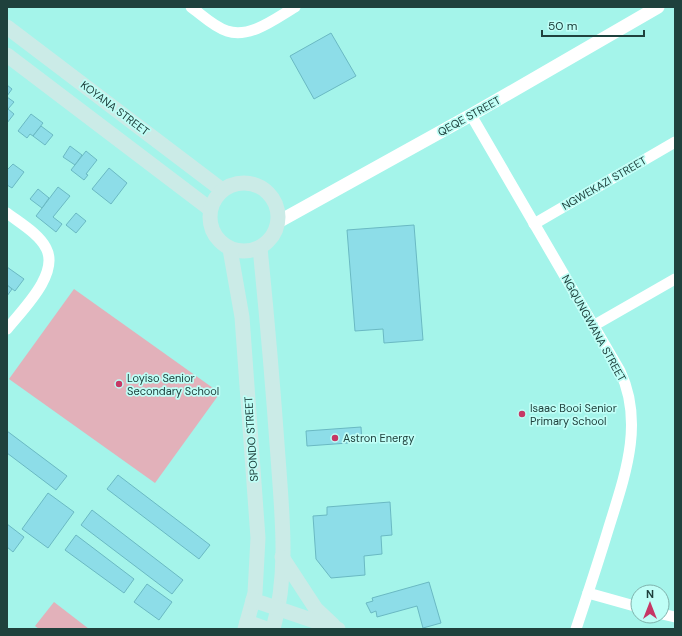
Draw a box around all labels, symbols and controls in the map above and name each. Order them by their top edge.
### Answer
scale bar [542,12,644,38]
text: 50 m [548,18,577,34]
street label: KOYANA STREET [78,78,152,138]
street label: QEQE STREET [435,93,503,139]
street label: NGWEKAZI STREET [559,153,649,213]
street label: NGQUNGWANA STREET [559,272,629,384]
place label: Loyiso Senior Secondary School [127,371,219,398]
marker: Loyiso Senior Secondary School [114,379,124,389]
street label: SPONDO STREET [241,396,261,482]
place label: Isaac Booi Senior Primary School [530,401,617,428]
marker: Isaac Booi Senior Primary School [517,409,527,419]
place label: Astron Energy [343,431,415,445]
marker: Astron Energy [330,433,340,443]
north arrow [630,584,670,624]
text: N [646,587,654,601]

